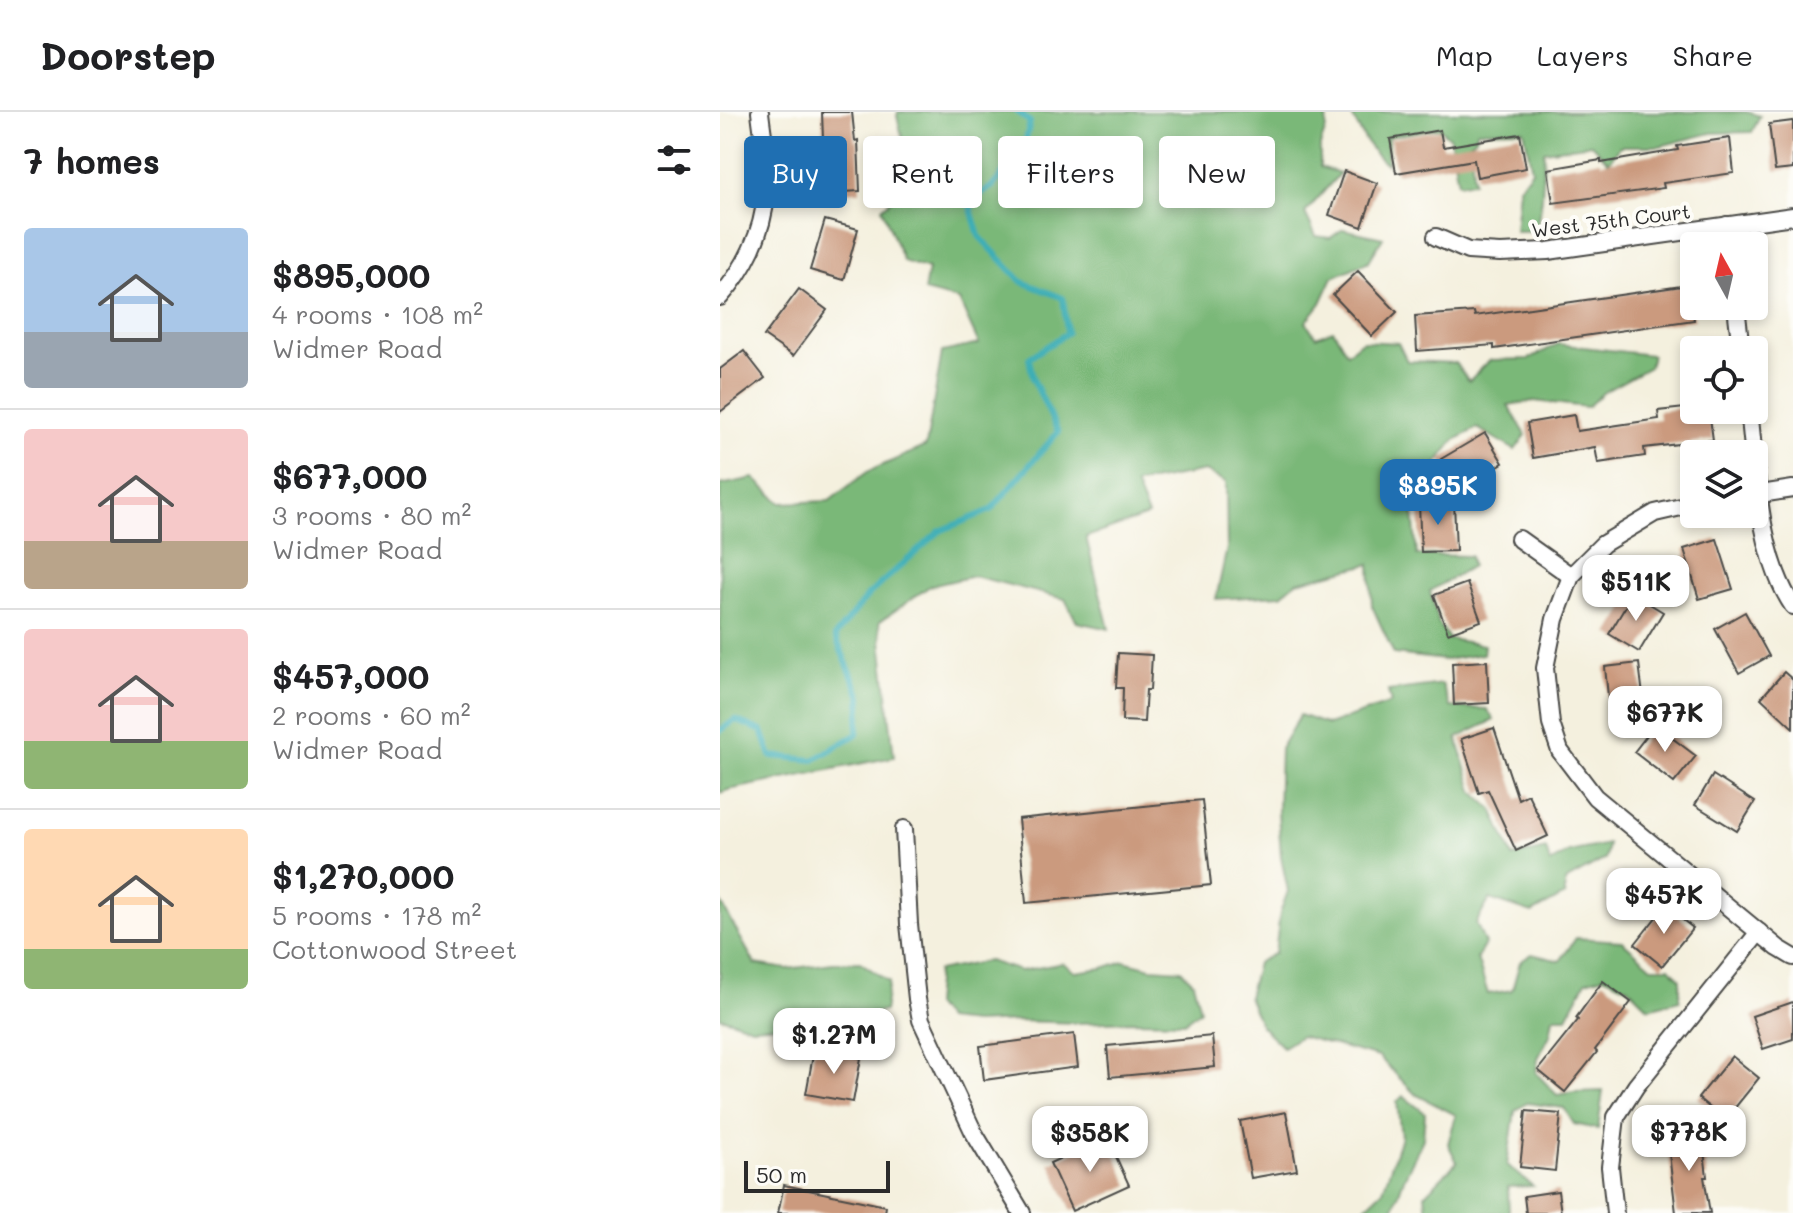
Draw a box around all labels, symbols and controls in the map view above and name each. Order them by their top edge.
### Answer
text: Doorstep [40,30,216,80]
text: Map [1436,37,1493,73]
text: Layers [1537,37,1629,73]
text: Share [1673,37,1753,73]
chip: Buy [744,136,847,208]
chip: Rent [863,136,982,208]
chip: Filters [998,136,1143,208]
chip: New [1159,136,1275,208]
text: 7 homes [24,138,160,183]
icon: filters [652,138,696,182]
street label: West 75th Court [1530,197,1692,243]
north arrow [1680,232,1768,320]
map controls [1680,232,1768,528]
text: $895,000 [272,252,430,297]
icon: home [88,260,184,356]
text: 4 rooms · 108 m² [272,297,483,331]
text: Widmer Road [272,331,442,365]
button: locate [1680,336,1768,424]
button: layers [1680,440,1768,528]
text: $677,000 [272,453,427,498]
pin: $895K [1382,459,1494,527]
icon: home [88,461,184,557]
text: $895K [1398,468,1478,502]
text: 3 rooms · 80 m² [272,498,471,532]
text: Widmer Road [272,532,442,566]
pin: $511K [1580,555,1692,623]
text: $511K [1600,564,1672,598]
text: $457,000 [272,653,429,698]
icon: home [88,661,184,757]
pin: $677K [1609,686,1721,754]
text: $677K [1626,695,1704,729]
text: 2 rooms · 60 m² [272,698,471,732]
text: Widmer Road [272,732,442,766]
text: $1,270,000 [272,853,454,898]
icon: home [88,861,184,957]
pin: $457K [1608,868,1720,936]
text: $457K [1624,877,1704,911]
text: 5 rooms · 178 m² [272,898,481,932]
text: Cottonwood Street [272,932,517,966]
pin: $1.27M [769,1008,899,1076]
text: $1.27M [791,1017,877,1051]
pin: $778K [1633,1105,1745,1173]
pin: $358K [1034,1106,1146,1174]
text: $778K [1650,1114,1728,1148]
text: $358K [1050,1115,1130,1149]
scale bar [744,1157,890,1193]
text: 50 m [756,1160,807,1189]

